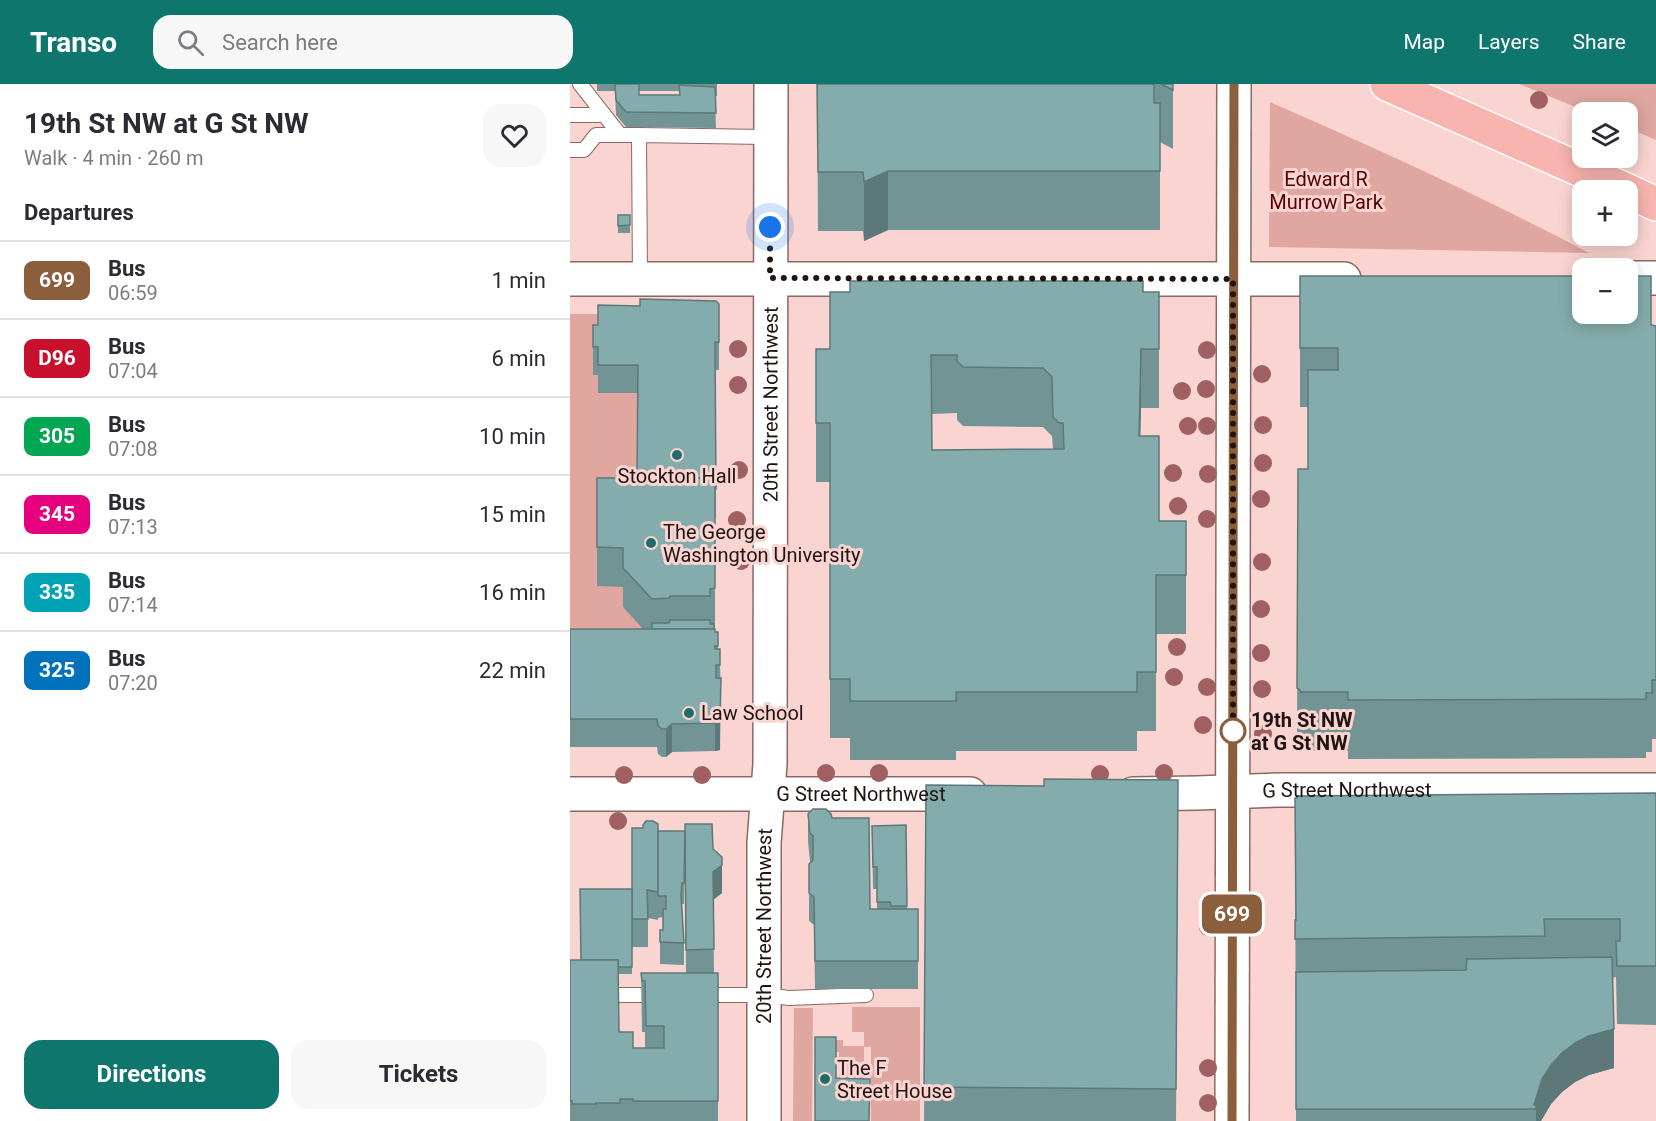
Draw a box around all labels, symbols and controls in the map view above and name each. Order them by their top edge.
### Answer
search box [153,15,573,69]
text: Transo [30,26,117,59]
icon: search [174,26,207,59]
text: Search here [222,30,338,55]
text: Map [1403,30,1445,54]
text: Layers [1478,30,1539,54]
text: Share [1572,30,1626,54]
map controls [1572,102,1638,324]
button: layers [1572,102,1638,168]
button: heart [483,104,546,167]
text: 19th St NW at G St NW [24,107,309,140]
text: Walk · 4 min · 260 m [24,146,203,170]
park label: Edward R Murrow Park [1269,167,1384,214]
button: + [1572,180,1638,246]
text: Departures [24,200,134,225]
your location [755,212,785,242]
text: Bus [108,256,146,281]
button: − [1572,258,1638,324]
text: 699 [39,268,75,292]
text: 1 min [491,268,546,293]
text: 06:59 [108,281,158,305]
street label: 20th Street Northwest [758,306,783,502]
text: Bus [108,334,146,359]
text: D96 [38,346,76,370]
text: 6 min [491,346,546,371]
text: 07:04 [108,359,158,383]
text: Bus [108,412,146,437]
text: 305 [39,424,75,448]
text: 10 min [479,424,546,449]
text: 07:08 [108,437,158,461]
marker: Stockton Hall [670,448,684,462]
place label: Stockton Hall [618,464,736,488]
text: Bus [108,490,146,515]
text: 345 [39,502,75,526]
text: 15 min [479,502,546,527]
text: 07:13 [108,515,158,539]
place label: The George Washington University [663,520,861,567]
marker: The George Washington University [644,536,658,550]
text: Bus [108,568,146,593]
text: 335 [39,580,75,604]
text: 16 min [479,580,546,605]
text: 07:14 [108,593,158,617]
text: Bus [108,646,146,671]
text: 325 [39,658,75,682]
text: 22 min [479,658,546,683]
text: 07:20 [108,671,158,695]
place label: Law School [701,701,804,725]
marker: Law School [682,706,696,720]
place label: 19th St NW at G St NW [1251,708,1353,755]
marker: 19th St NW at G St NW [1220,718,1246,744]
street label: G Street Northwest [1262,778,1432,803]
street label: G Street Northwest [776,782,946,806]
street label: 20th Street Northwest [752,827,777,1024]
line badge: 699 [1198,894,1266,934]
text: 699 [1214,902,1250,926]
button: Directions [24,1040,279,1109]
button: Tickets [291,1040,546,1109]
place label: The F Street House [837,1056,952,1103]
marker: The F Street House [818,1072,832,1086]

